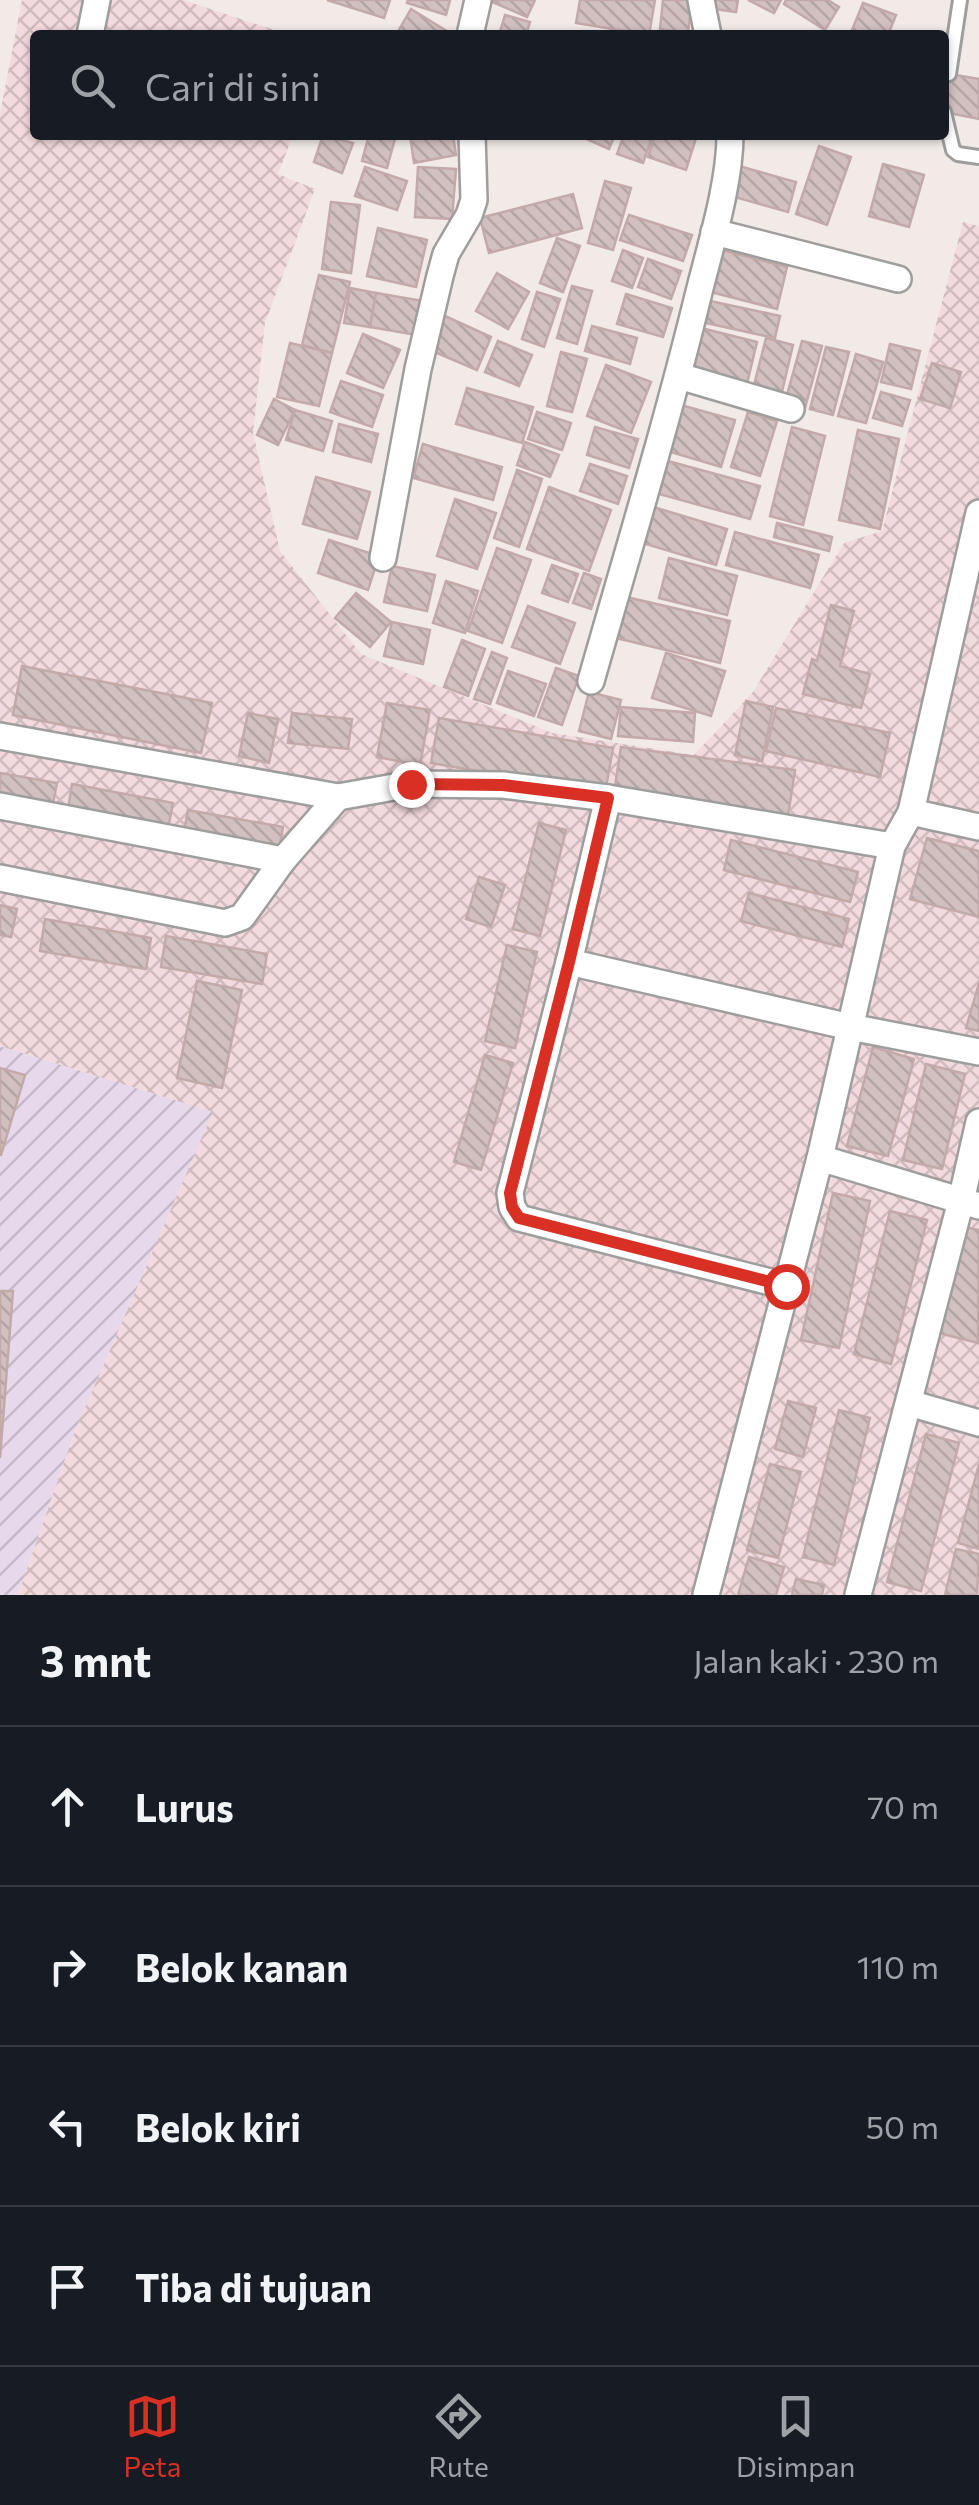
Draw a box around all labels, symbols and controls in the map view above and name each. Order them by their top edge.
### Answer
search box [30,30,949,140]
icon: search [65,58,120,113]
text: Cari di sini [145,62,321,109]
route end [389,762,435,808]
route start [764,1264,810,1310]
text: 3 mnt [40,1634,151,1686]
text: Jalan kaki · 230 m [693,1640,939,1680]
icon: ahead [40,1779,95,1834]
text: Lurus [135,1783,234,1830]
text: 70 m [867,1786,939,1826]
icon: right [40,1939,95,1994]
text: Belok kanan [135,1943,348,1990]
text: 110 m [857,1946,939,1986]
icon: left [40,2099,95,2154]
text: Belok kiri [135,2103,301,2150]
text: 50 m [866,2106,939,2146]
icon: arrive [40,2259,95,2314]
text: Tiba di tujuan [135,2263,372,2310]
tab: Peta [124,2389,181,2483]
tab: Rute [429,2389,489,2483]
tab: Disimpan [736,2389,855,2483]

